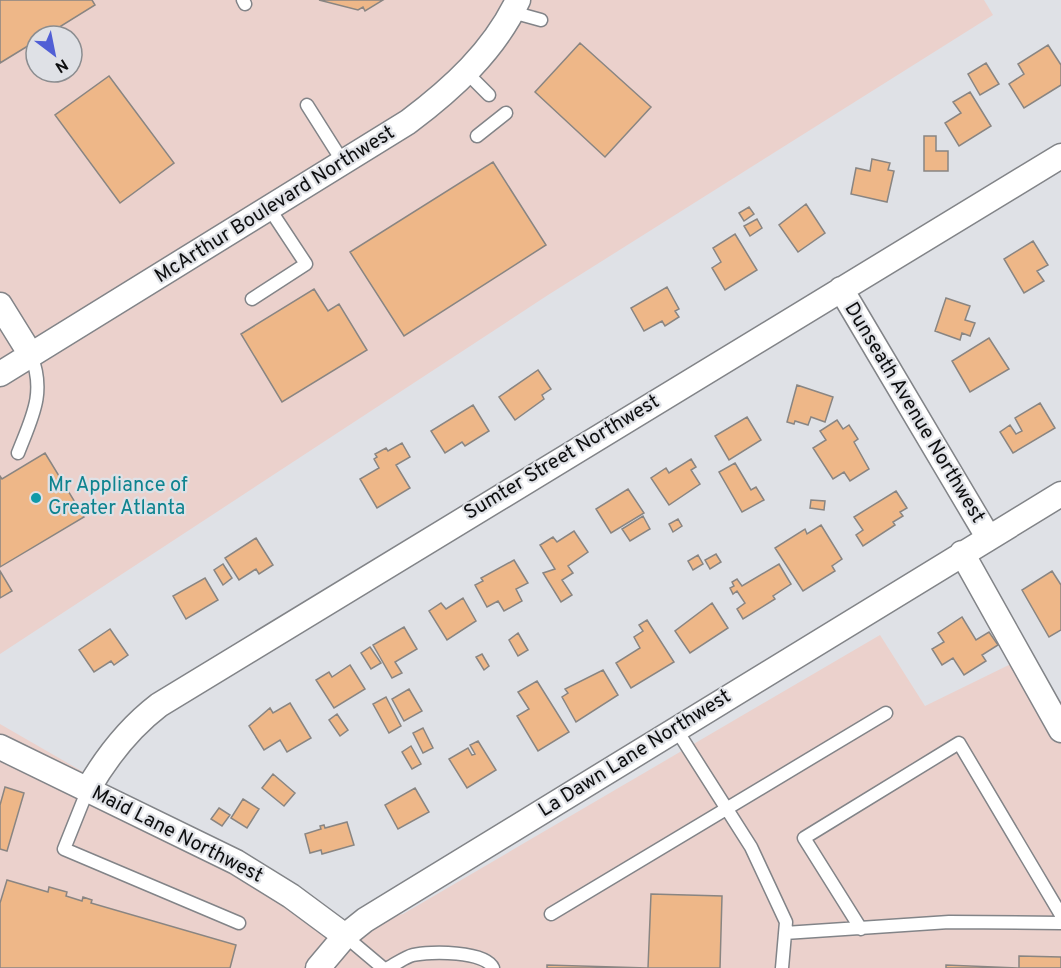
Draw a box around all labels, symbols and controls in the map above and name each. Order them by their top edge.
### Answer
north arrow [24,24,84,84]
text: N [51,53,71,77]
street label: McArthur Boulevard Northwest [150,120,400,290]
street label: Dunseath Avenue Northwest [838,298,990,528]
street label: Sumter Street Northwest [459,389,665,527]
place label: Mr Appliance of Greater Atlanta [48,473,188,522]
marker: Mr Appliance of Greater Atlanta [29,491,43,505]
street label: La Dawn Lane Northwest [534,684,736,824]
street label: Maid Lane Northwest [87,781,267,889]

